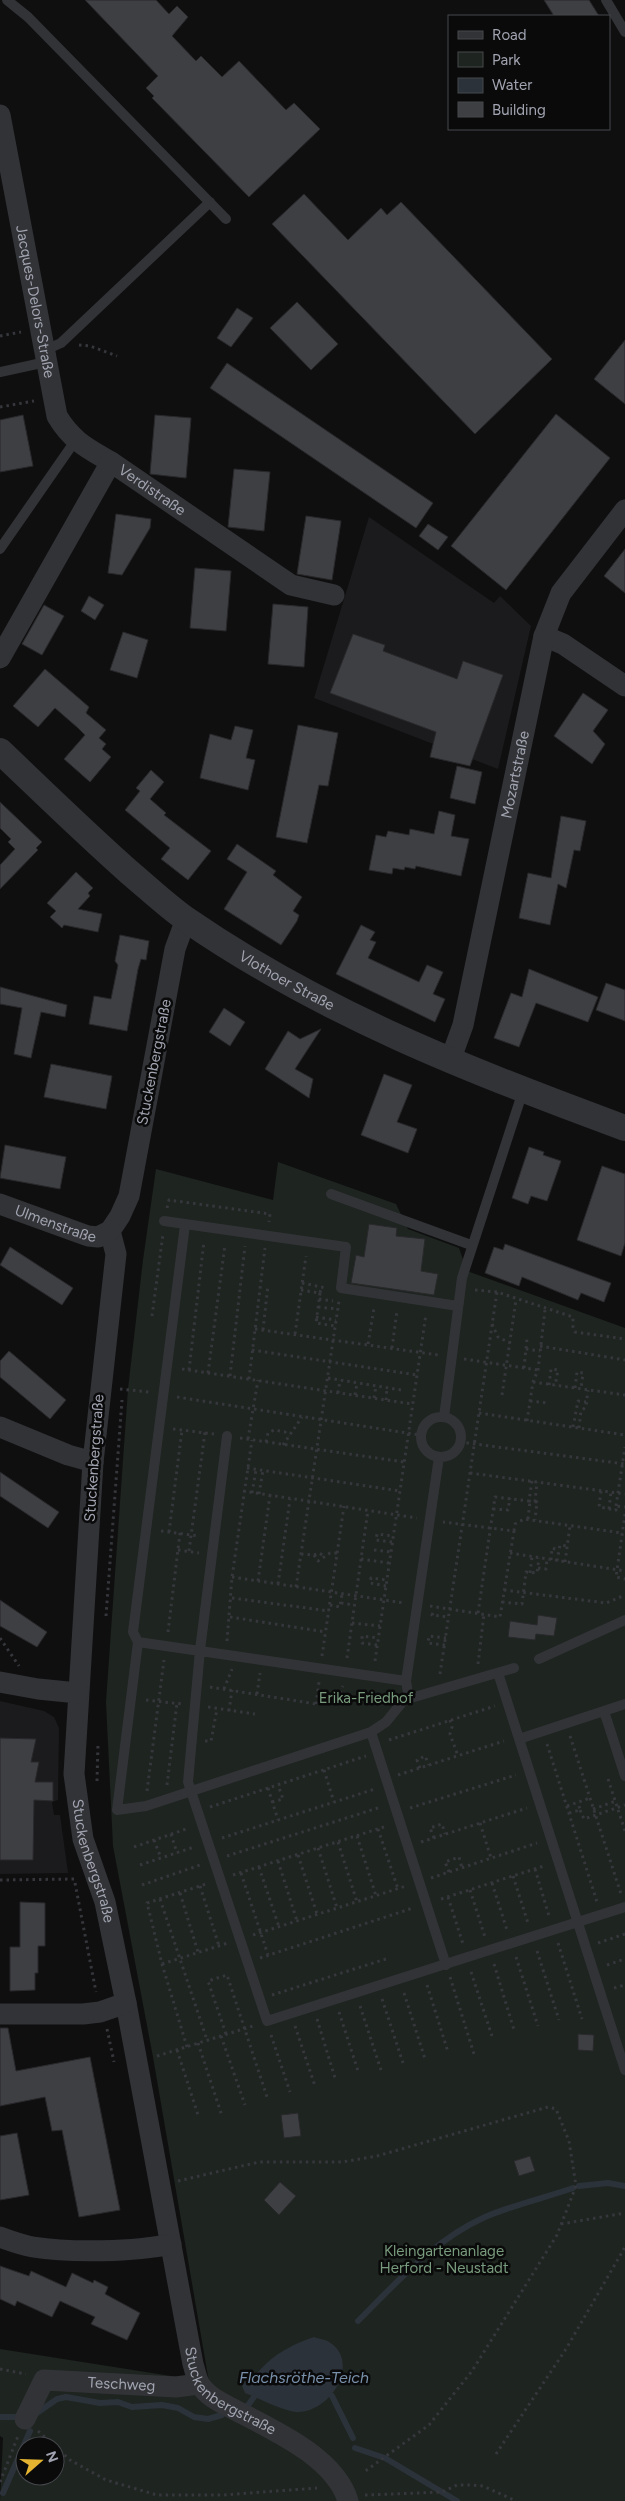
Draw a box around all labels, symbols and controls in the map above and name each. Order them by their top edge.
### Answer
legend [448,15,610,130]
text: Road [492,26,527,44]
text: Park [492,51,521,69]
text: Water [492,76,532,94]
text: Building [492,101,546,119]
street label: Jacques-Delors-Straße [12,224,59,380]
street label: Verdistraße [115,461,189,519]
street label: Mozartstraße [497,729,533,820]
street label: Vlothoer Straße [236,947,337,1014]
street label: Stuckenbergstraße [133,997,175,1127]
street label: Ulmenstraße [12,1201,97,1246]
street label: Stuckenbergstraße [81,1394,107,1522]
park label: Erika-Friedhof [319,1689,414,1707]
street label: Stuckenbergstraße [69,1798,118,1924]
park label: Kleingartenanlage Herford - Neustadt [379,2242,509,2277]
street label: Stuckenbergstraße [181,2345,279,2439]
water label: Flachsröthe-Teich [239,2368,369,2387]
street label: Teschweg [87,2373,156,2395]
north arrow [15,2436,65,2486]
text: N [42,2449,62,2465]

